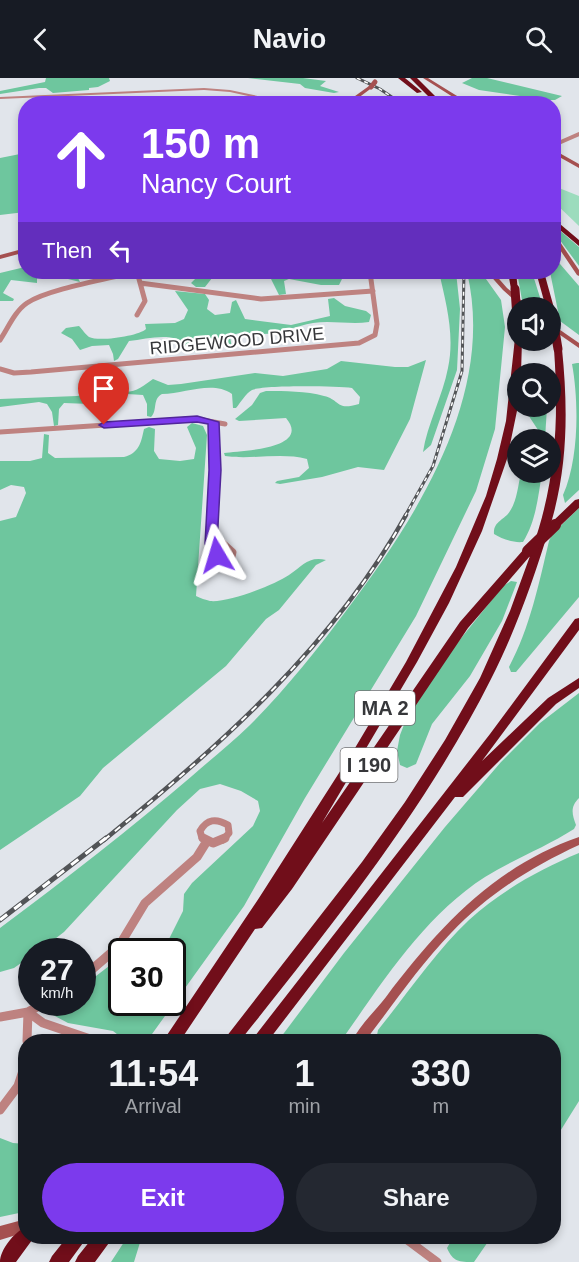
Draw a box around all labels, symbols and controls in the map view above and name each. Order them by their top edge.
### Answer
icon: back [24,23,57,56]
icon: search [522,23,555,56]
text: Navio [253,24,326,54]
icon: ahead [42,120,120,198]
text: 150 m [141,120,260,167]
text: Nancy Court [141,169,291,199]
icon: left [104,234,137,267]
text: Then [42,238,92,263]
map controls [507,297,561,483]
button: sound [507,297,561,351]
street label: RIDGEWOOD DRIVE [149,323,325,359]
pin [78,363,129,425]
button: search [507,363,561,417]
icon: arrive [87,372,120,405]
button: layers [507,429,561,483]
position arrow [185,523,249,587]
road number: MA 2 [355,691,415,725]
road number: I 190 [340,748,398,782]
speed limit sign: 30 [108,938,186,1016]
text: 27 [40,953,74,986]
text: km/h [41,984,73,1001]
text: 11:54 [108,1053,198,1094]
text: 1 [294,1053,315,1094]
text: 330 [411,1053,471,1094]
text: Arrival [125,1095,182,1117]
text: min [288,1095,321,1117]
text: m [432,1095,449,1117]
button: Exit [42,1163,284,1232]
button: Share [296,1163,537,1232]

